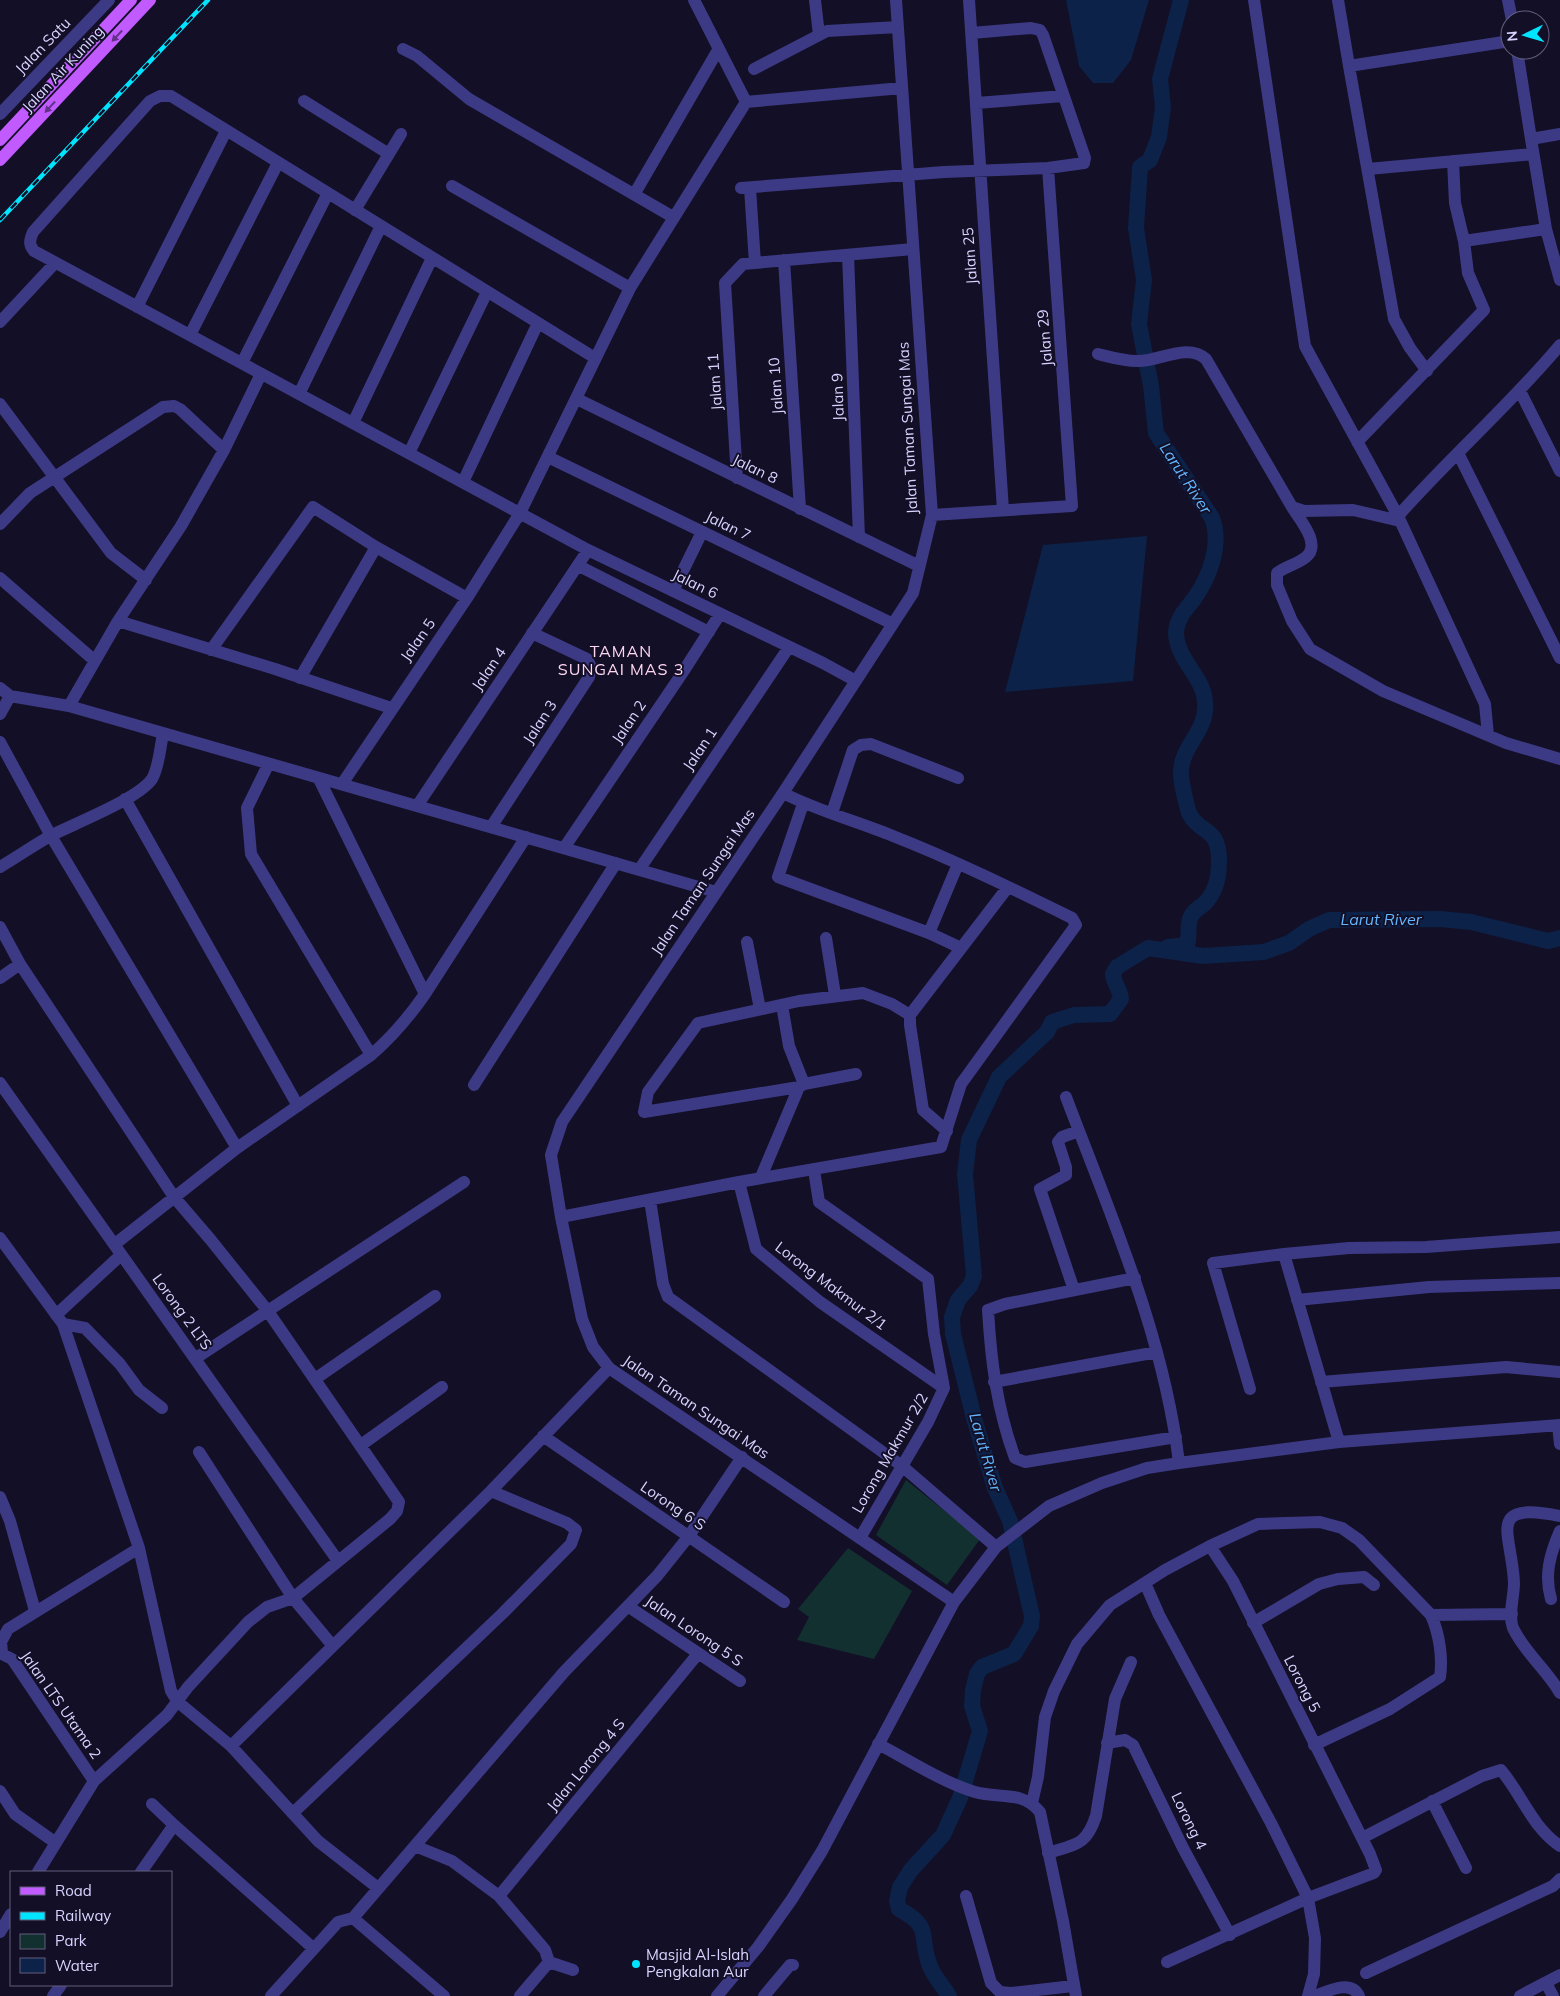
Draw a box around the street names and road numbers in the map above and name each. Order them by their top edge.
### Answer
street label: Jalan Satu [11,13,74,78]
street label: Jalan Air Kuning [18,21,108,116]
street label: Jalan 25 [958,227,981,285]
street label: Jalan 29 [1033,309,1056,367]
street label: Jalan Taman Sungai Mas [893,341,922,515]
street label: Jalan 11 [703,353,726,411]
street label: Jalan 10 [764,357,787,415]
street label: Jalan 9 [827,373,848,421]
street label: Jalan 8 [729,449,781,488]
street label: Jalan 7 [702,506,754,545]
street label: Jalan 6 [669,564,721,603]
street label: Jalan 5 [396,615,439,665]
street label: Jalan 4 [467,643,510,694]
street label: Jalan 3 [518,696,561,747]
street label: Jalan 2 [607,696,650,747]
street label: Jalan 1 [678,723,721,774]
street label: Jalan Taman Sungai Mas [646,805,759,959]
street label: Lorong Makmur 2/1 [772,1237,891,1334]
street label: Lorong 2 LTS [148,1270,216,1354]
street label: Jalan Taman Sungai Mas [619,1350,773,1463]
street label: Lorong Makmur 2/2 [847,1389,932,1516]
street label: Lorong 6 S [637,1477,710,1534]
street label: Jalan Lorong 5 S [642,1591,747,1670]
street label: Jalan LTS Utama 2 [17,1647,106,1762]
street label: Lorong 5 [1280,1652,1325,1715]
street label: Jalan Lorong 4 S [542,1714,629,1815]
street label: Lorong 4 [1167,1789,1211,1853]

